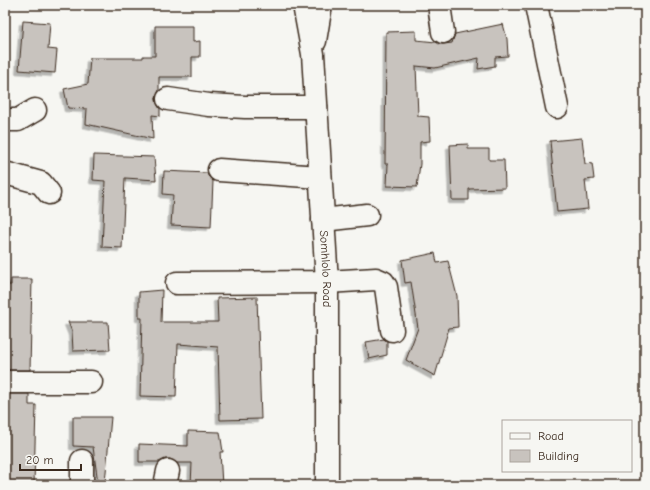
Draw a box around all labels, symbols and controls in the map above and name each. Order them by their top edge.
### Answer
street label: Somhlolo Road [317,230,334,307]
legend [502,420,632,472]
text: Road [538,429,564,443]
scale bar [20,446,81,472]
text: Building [538,449,579,463]
text: 20 m [26,453,54,467]

